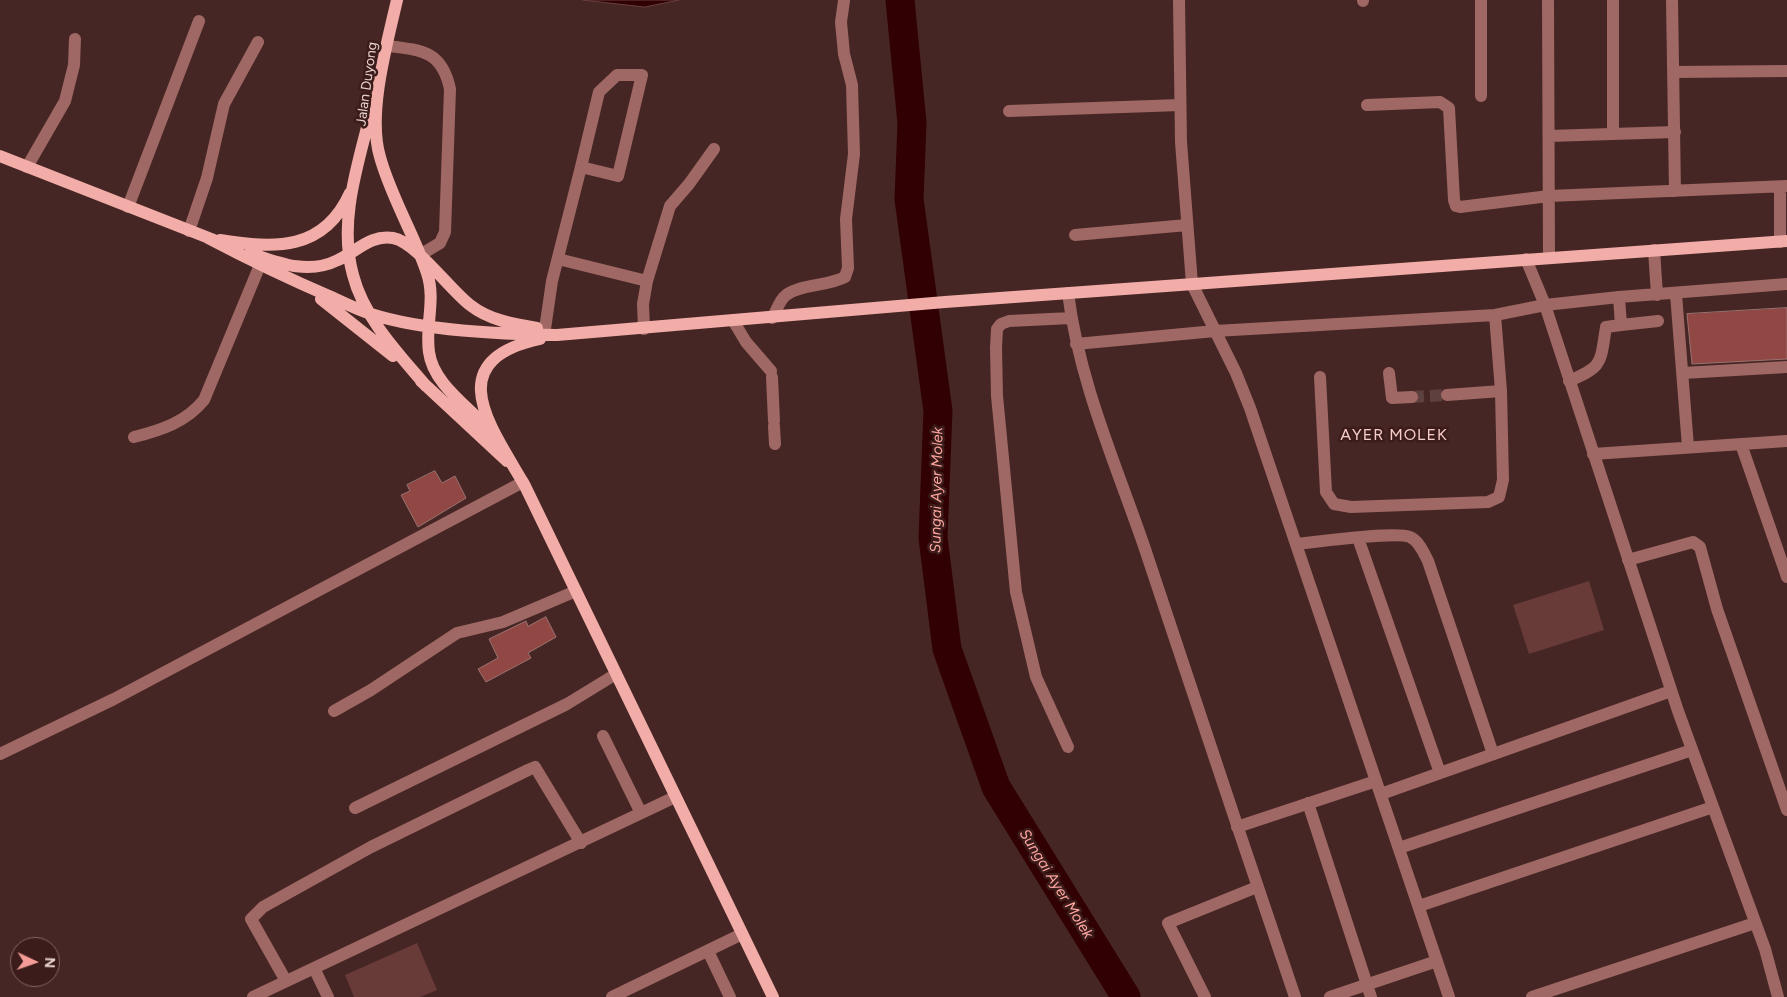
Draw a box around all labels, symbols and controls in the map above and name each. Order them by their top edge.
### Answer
street label: Jalan Duyong [353,41,381,127]
district label: AYER MOLEK [1339,425,1449,445]
water label: Sungai Ayer Molek [927,427,947,553]
water label: Sungai Ayer Molek [1015,826,1097,942]
north arrow [10,937,60,987]
text: N [41,957,58,969]

